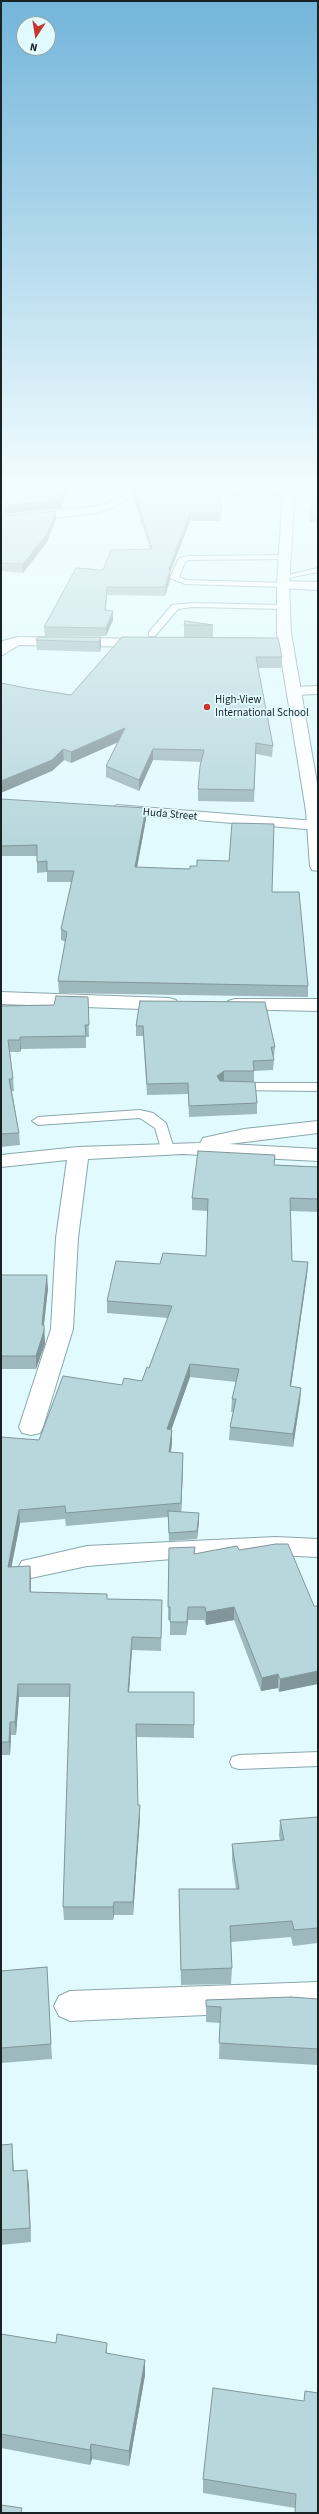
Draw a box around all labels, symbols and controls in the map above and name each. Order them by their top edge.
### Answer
north arrow [16,16,56,56]
text: N [28,39,39,55]
place label: High-View International School [215,694,309,720]
marker: High-View International School [202,702,212,712]
street label: Huda Street [142,806,198,824]

